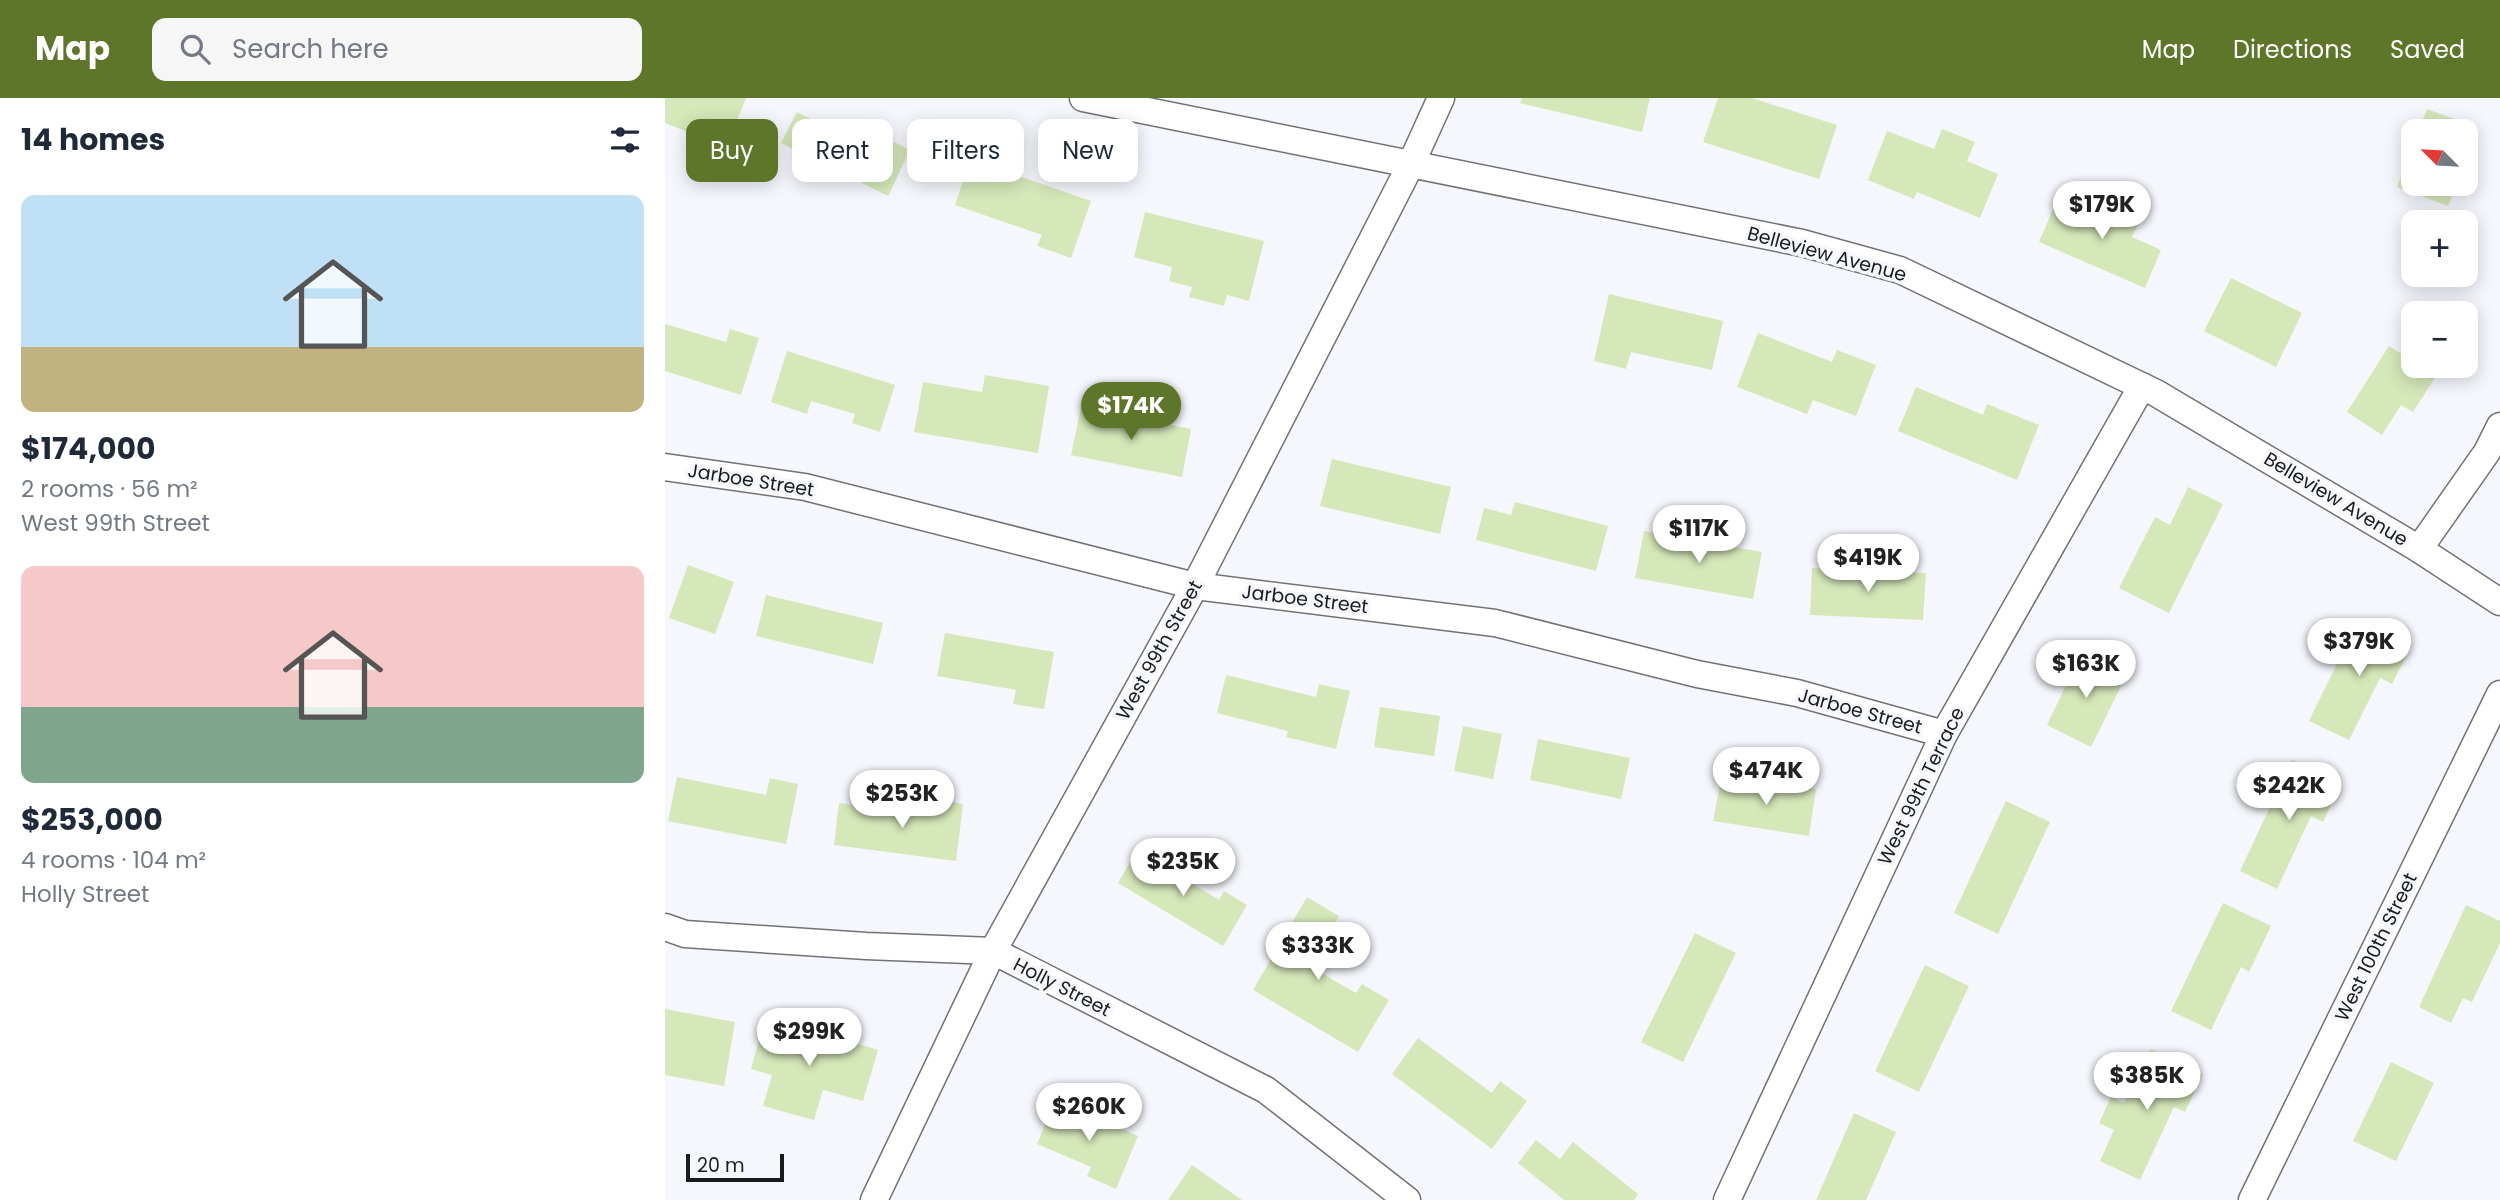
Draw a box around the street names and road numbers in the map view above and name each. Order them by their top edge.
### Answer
street label: Belleview Avenue [1744,220,1910,288]
street label: Belleview Avenue [2259,445,2413,553]
street label: Jarboe Street [686,457,816,503]
street label: West 99th Street [1109,575,1209,725]
street label: Jarboe Street [1240,578,1370,620]
street label: Jarboe Street [1795,681,1925,741]
street label: West 99th Terrace [1871,702,1971,870]
street label: West 100th Street [2328,868,2424,1026]
street label: Holly Street [1009,951,1115,1023]

